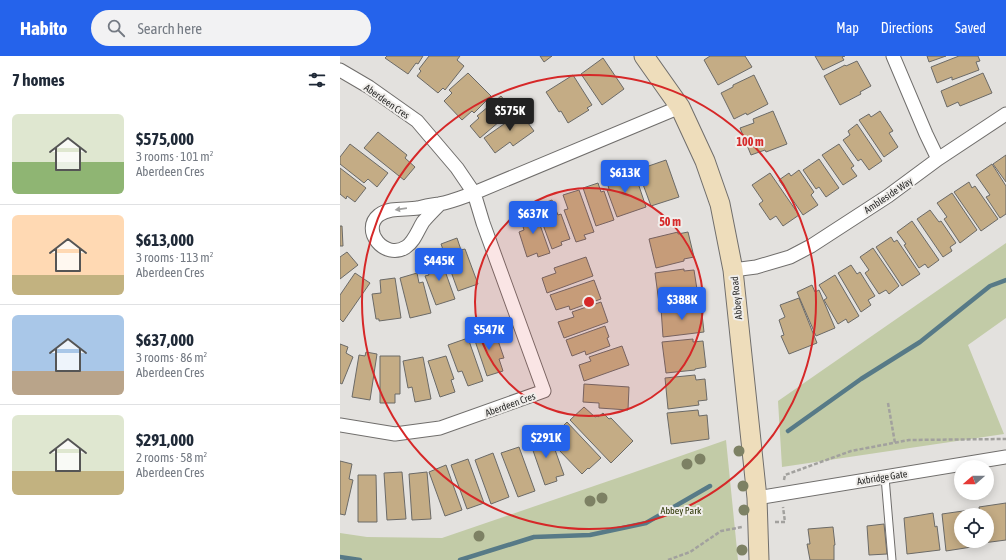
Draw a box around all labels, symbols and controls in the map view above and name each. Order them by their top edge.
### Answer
search box [91,10,371,46]
text: Habito [20,17,67,39]
icon: search [105,17,127,39]
text: Search here [137,20,202,37]
text: Map [836,20,859,36]
text: Directions [881,20,933,36]
text: Saved [955,20,986,36]
icon: filters [306,69,328,91]
text: 7 homes [12,70,65,90]
street label: Aberdeen Cres [362,82,412,121]
pin: $575K [482,98,538,132]
text: $575K [495,103,525,118]
text: $575,000 [136,129,194,149]
icon: home [44,130,92,178]
text: 100 m [736,135,764,149]
text: 3 rooms · 101 m² [136,149,213,164]
pin: $613K [597,160,653,194]
text: Aberdeen Cres [136,164,204,179]
text: $613K [610,165,640,180]
street label: Ambleside Way [862,175,915,216]
pin: $637K [505,201,561,235]
one-way arrow [395,206,407,212]
text: $637K [518,206,548,221]
text: 50 m [659,215,681,229]
text: $613,000 [136,230,194,250]
icon: home [44,231,92,279]
pin: $445K [411,248,467,282]
text: 3 rooms · 113 m² [136,250,213,265]
text: $445K [424,253,454,268]
text: Aberdeen Cres [136,265,204,280]
street label: Abbey Road [729,276,744,320]
pin: $388K [654,287,710,321]
text: $388K [667,292,697,307]
centre of rings [582,295,596,309]
pin: $547K [461,317,517,351]
text: $547K [474,322,504,337]
text: $637,000 [136,330,194,350]
icon: home [44,331,92,379]
text: 3 rooms · 86 m² [136,350,207,365]
text: Aberdeen Cres [136,365,204,380]
street label: Aberdeen Cres [484,390,537,419]
pin: $291K [518,425,574,459]
text: $291,000 [136,430,194,450]
text: $291K [531,430,561,445]
icon: home [44,431,92,479]
text: 2 rooms · 58 m² [136,450,207,465]
north arrow [954,460,994,500]
map controls [954,460,994,548]
text: Aberdeen Cres [136,465,204,480]
street label: Axbridge Gate [856,468,909,487]
park label: Abbey Park [660,505,702,516]
button: locate [954,508,994,548]

